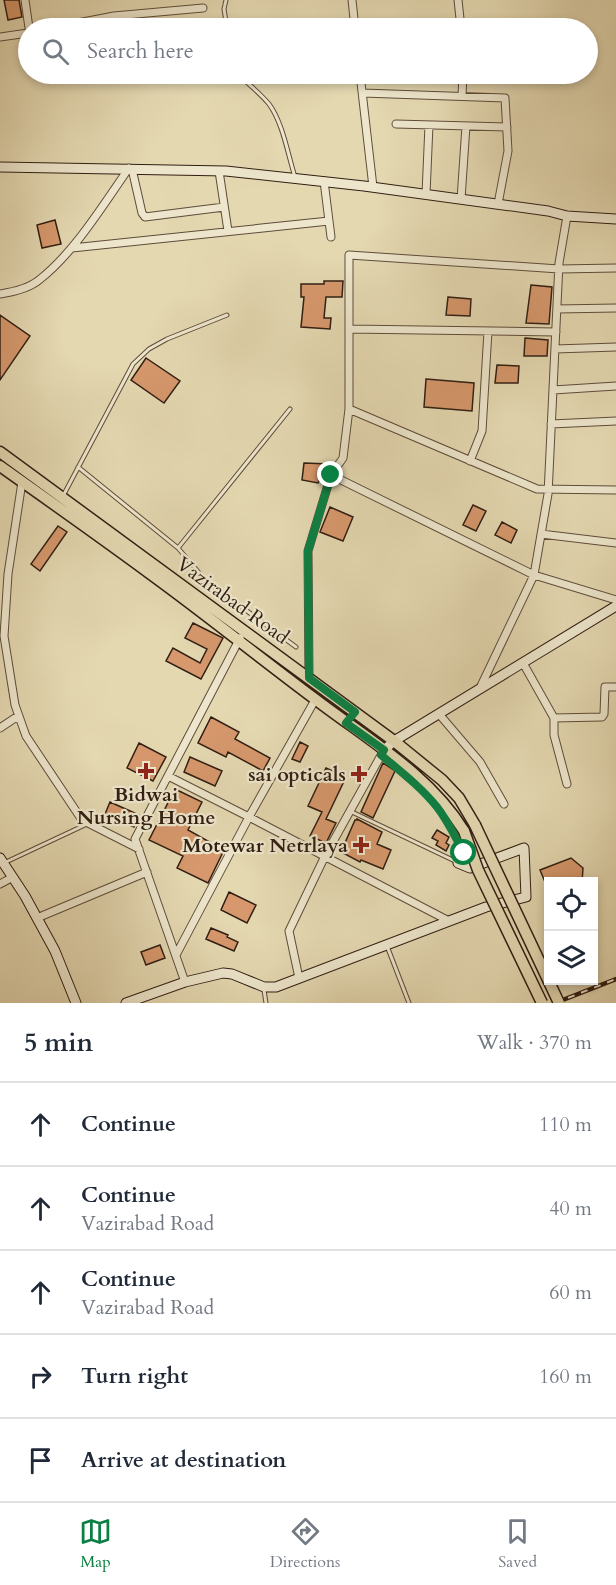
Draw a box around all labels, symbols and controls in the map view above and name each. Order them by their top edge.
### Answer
search box [18,18,598,84]
icon: search [39,35,72,68]
text: Search here [87,36,194,66]
route end [317,461,343,487]
street label: Vazirabad Road [171,550,295,651]
place label: sai opticals [248,761,346,788]
marker: Bidwai Nursing Home [137,762,155,780]
marker: sai opticals [350,765,368,783]
place label: Bidwai Nursing Home [77,781,215,831]
place label: Motewar Netrlaya [182,832,348,859]
marker: Motewar Netrlaya [352,836,370,854]
route start [450,839,476,865]
map controls [544,877,598,985]
button: locate [544,877,598,931]
button: layers [544,931,598,985]
text: 5 min [24,1025,93,1060]
text: Walk · 370 m [477,1029,592,1056]
icon: ahead [24,1108,57,1141]
text: Continue [81,1109,176,1139]
text: 110 m [539,1111,592,1138]
text: Continue [81,1180,176,1210]
icon: ahead [24,1192,57,1225]
text: 40 m [549,1195,592,1222]
text: Vazirabad Road [81,1210,214,1237]
text: Continue [81,1264,176,1294]
icon: ahead [24,1276,57,1309]
text: 60 m [549,1279,592,1306]
text: Vazirabad Road [81,1294,214,1321]
icon: right [24,1360,57,1393]
text: Turn right [81,1361,188,1391]
text: 160 m [539,1363,592,1390]
icon: arrive [24,1444,57,1477]
text: Arrive at destination [81,1445,286,1475]
tab: Map [79,1515,112,1573]
tab: Directions [270,1515,340,1573]
tab: Saved [498,1515,537,1573]

